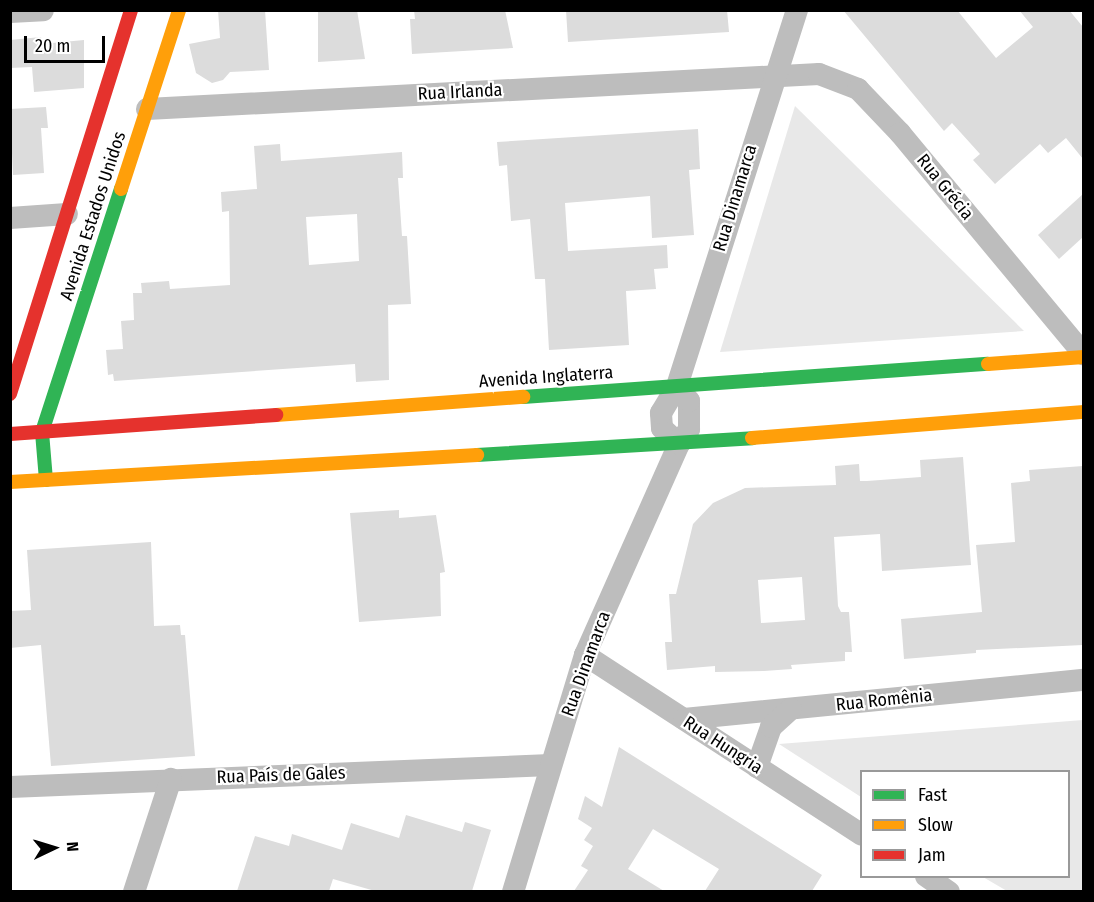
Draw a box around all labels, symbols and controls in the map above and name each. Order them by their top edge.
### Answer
scale bar [27,24,108,62]
text: 20 m [35,35,70,57]
street label: Rua Irlanda [417,79,503,105]
street label: Avenida Estados Unidos [56,129,130,303]
street label: Rua Dinamarca [709,142,761,254]
street label: Rua Grécia [912,150,978,224]
street label: Avenida Inglaterra [478,362,614,392]
street label: Rua Dinamarca [557,608,615,720]
street label: Rua Romênia [835,684,933,716]
street label: Rua Hungria [679,711,767,779]
street label: Rua País de Gales [216,762,346,788]
legend [860,770,1070,878]
text: Fast [918,784,947,806]
text: Slow [918,814,953,836]
north arrow [24,818,84,878]
text: N [63,841,82,852]
text: Jam [918,844,946,866]

